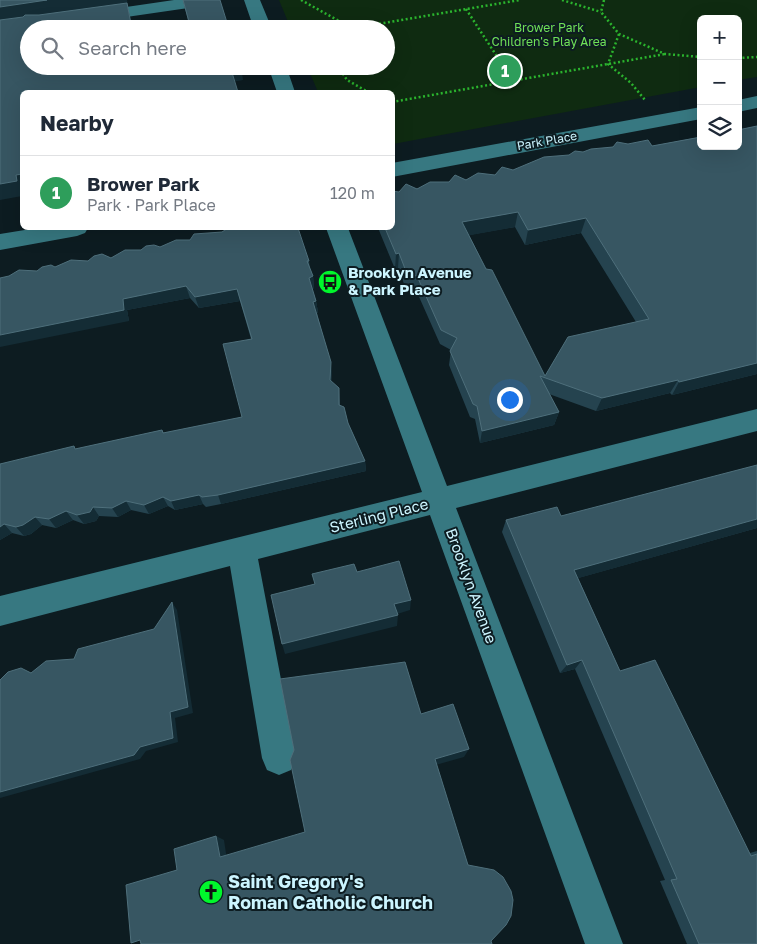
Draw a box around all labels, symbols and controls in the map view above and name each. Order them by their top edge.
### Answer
map controls [697,15,742,150]
button: + [697,15,742,60]
search box [20,20,395,75]
park label: Brower Park Children's Play Area [492,20,606,49]
icon: search [38,34,66,62]
text: Search here [78,36,187,59]
pin: 1 [489,52,521,90]
button: − [697,60,742,105]
button: layers [697,105,742,150]
text: Nearby [40,110,114,136]
street label: Park Place [516,128,578,153]
text: Brower Park [87,172,200,195]
text: 1 [52,183,60,203]
text: 120 m [330,183,375,203]
text: Park · Park Place [87,195,216,215]
place label: Brooklyn Avenue & Park Place [348,263,472,298]
bus stop icon: Brooklyn Avenue & Park Place [317,269,343,295]
your location [497,387,523,413]
street label: Sterling Place [328,494,430,536]
street label: Brooklyn Avenue [443,526,501,646]
place label: Saint Gregory's Roman Catholic Church [228,870,433,913]
church icon: Saint Gregory's Roman Catholic Church [198,879,224,905]

